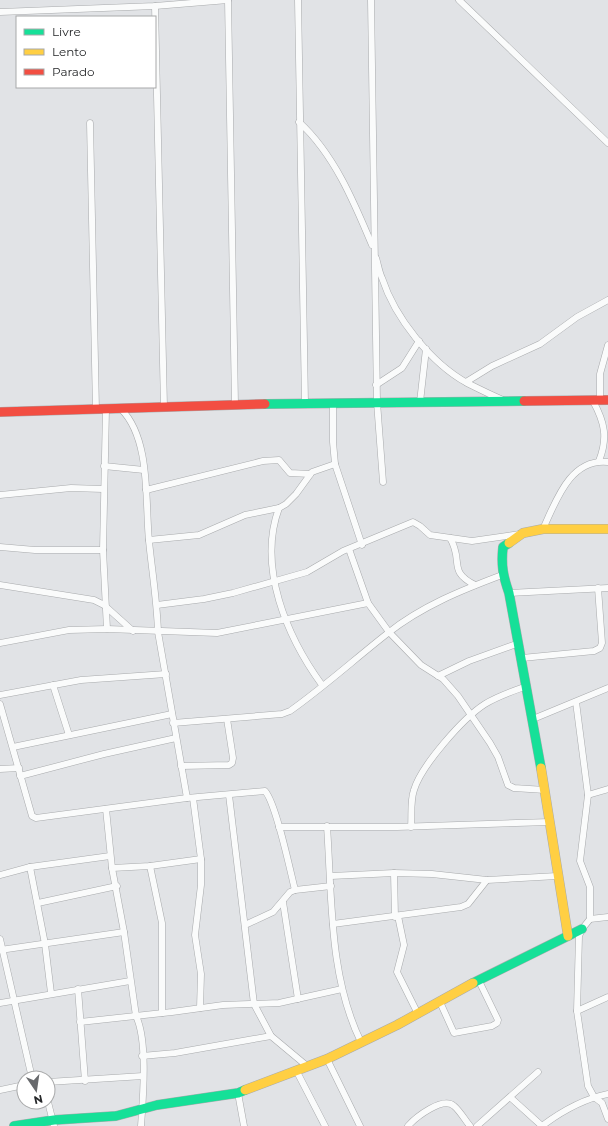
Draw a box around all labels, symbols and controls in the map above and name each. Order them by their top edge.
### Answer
legend [16,16,156,88]
text: Livre [52,24,81,39]
text: Lento [52,44,87,59]
text: Parado [52,64,95,79]
north arrow [16,1070,56,1110]
text: N [32,1092,44,1108]

